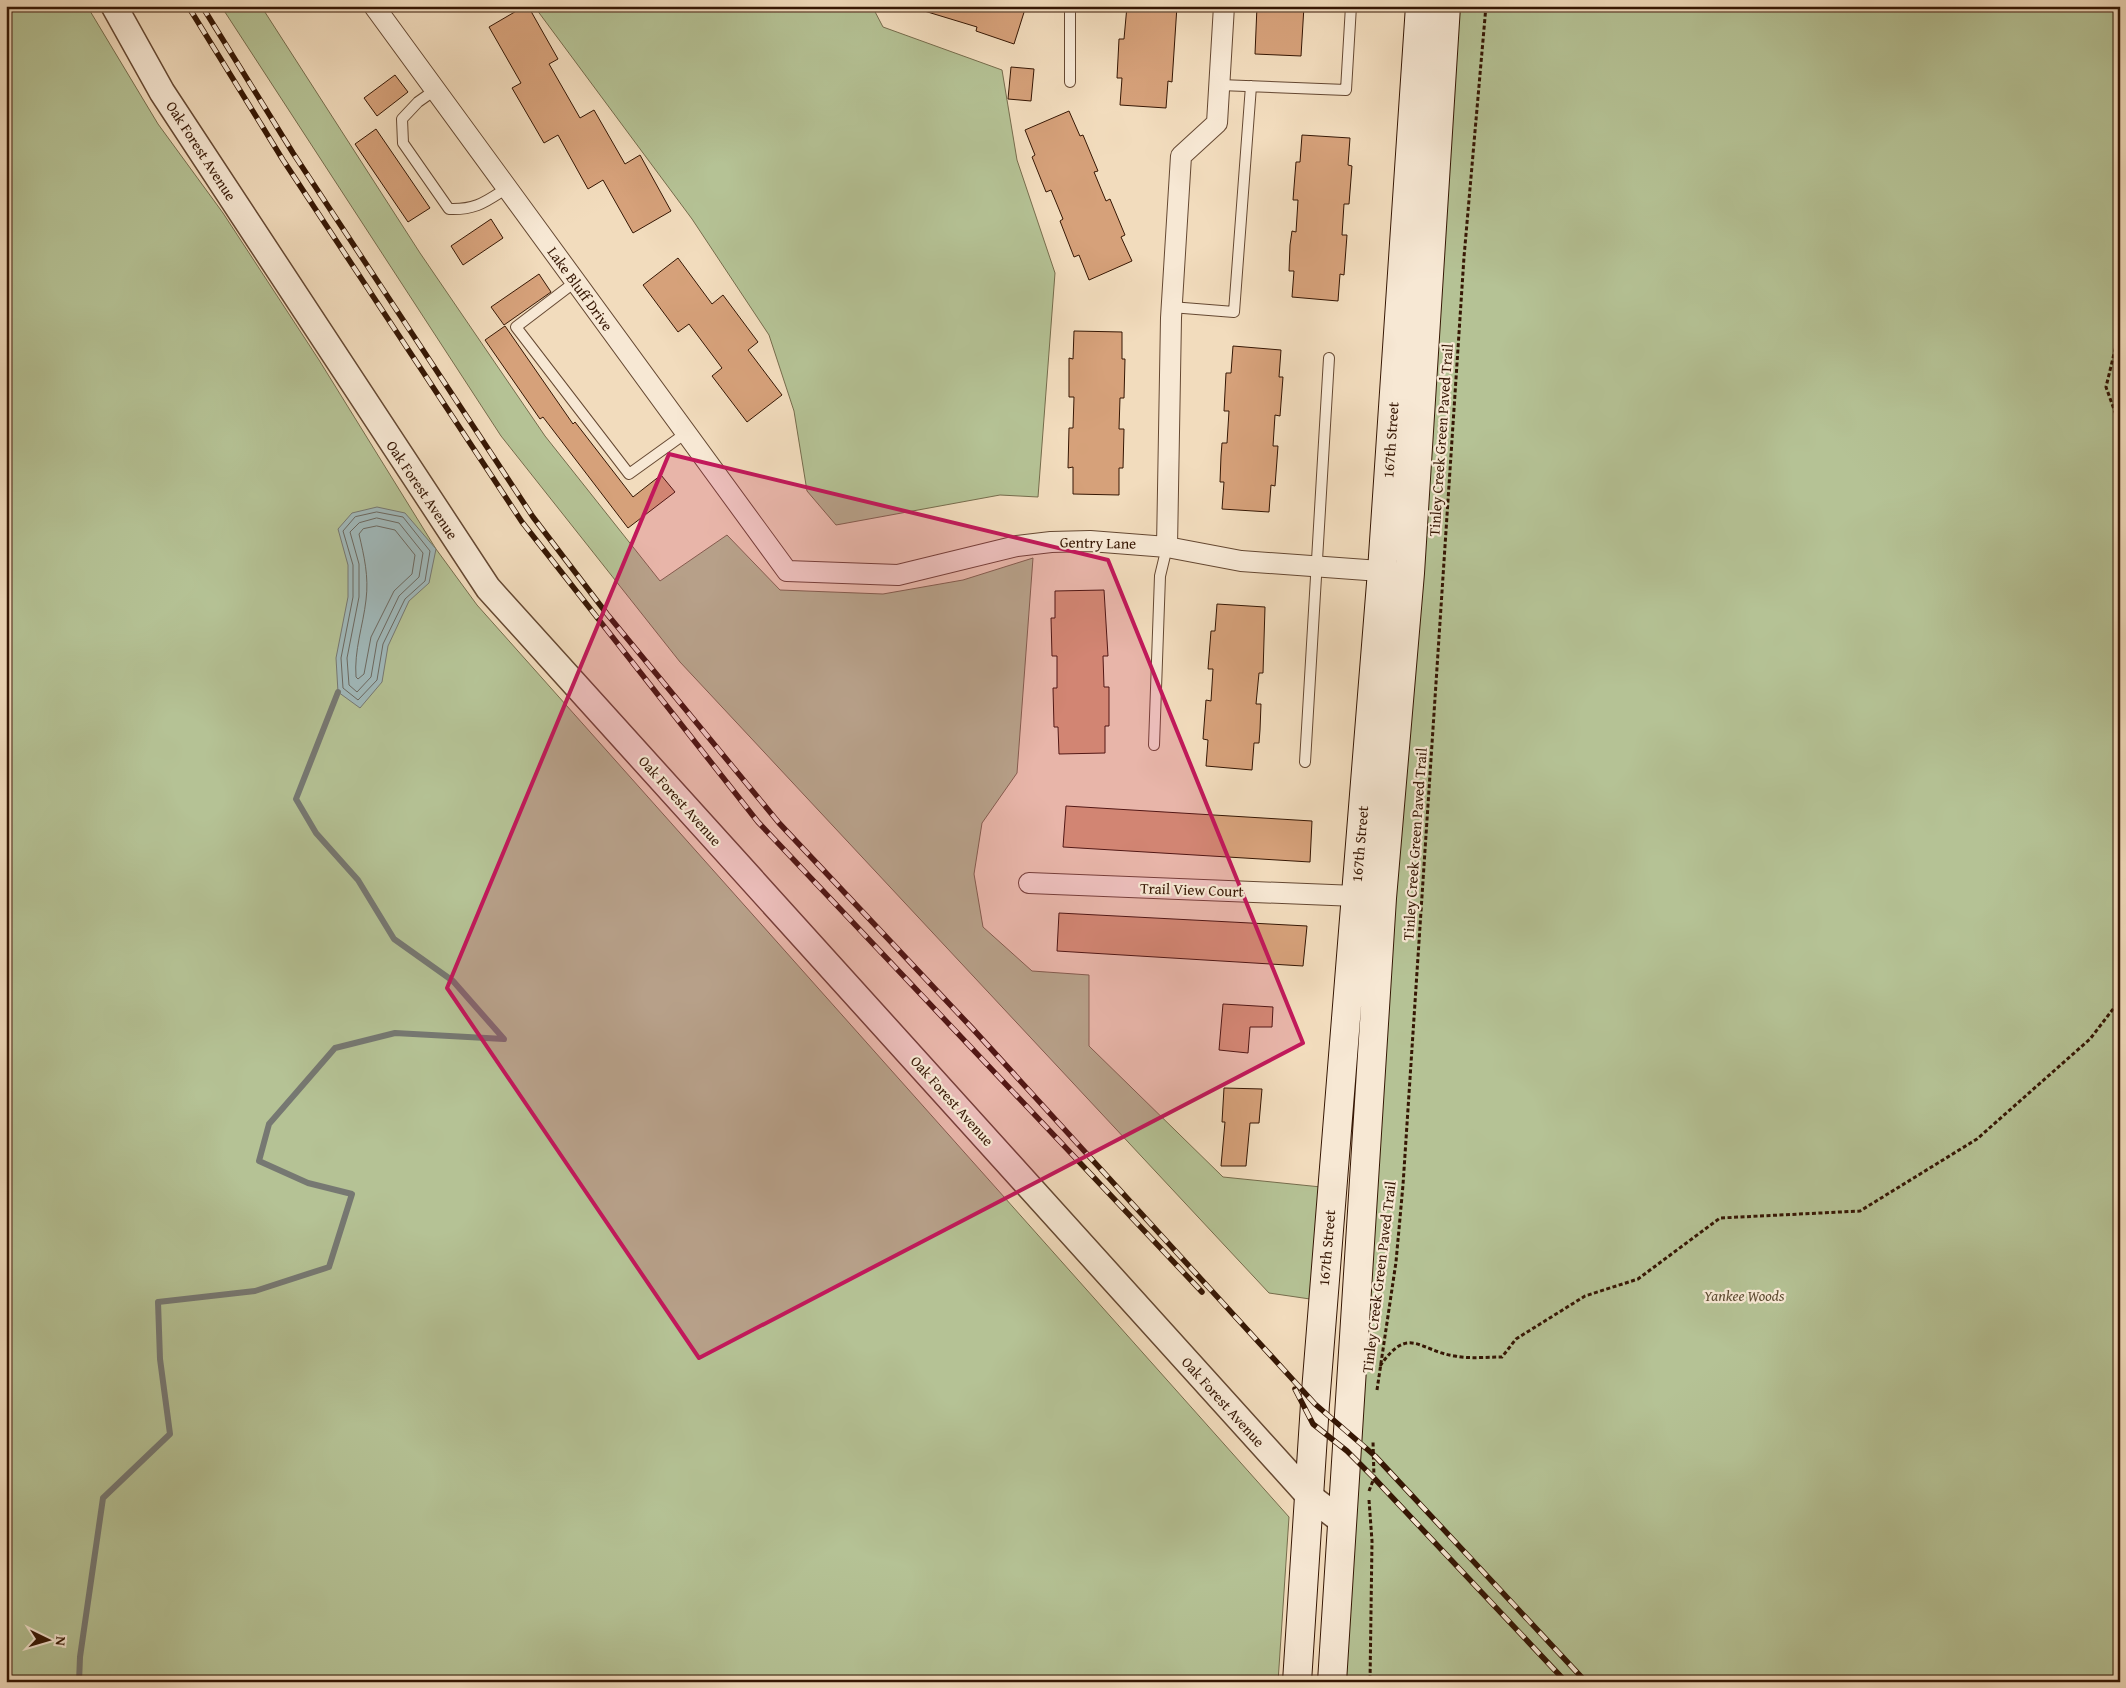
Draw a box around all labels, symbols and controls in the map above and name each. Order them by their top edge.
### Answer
street label: Oak Forest Avenue [161,97,242,205]
street label: Lake Bluff Drive [543,242,618,335]
street label: Tinley Creek Green Paved Trail [1423,343,1458,537]
street label: 167th Street [1377,400,1404,479]
street label: Oak Forest Avenue [382,436,463,543]
street label: Gentry Lane [1060,531,1136,554]
street label: Tinley Creek Green Paved Trail [1397,747,1432,941]
street label: Oak Forest Avenue [634,751,727,850]
street label: 167th Street [1346,804,1373,883]
street label: Trail View Court [1140,877,1245,902]
street label: Oak Forest Avenue [906,1051,999,1150]
street label: Tinley Creek Green Paved Trail [1356,1180,1401,1374]
street label: 167th Street [1313,1208,1340,1287]
park label: Yankee Woods [1704,1285,1785,1306]
street label: Oak Forest Avenue [1177,1352,1270,1451]
north arrow [22,1616,72,1666]
text: N [51,1636,71,1647]

